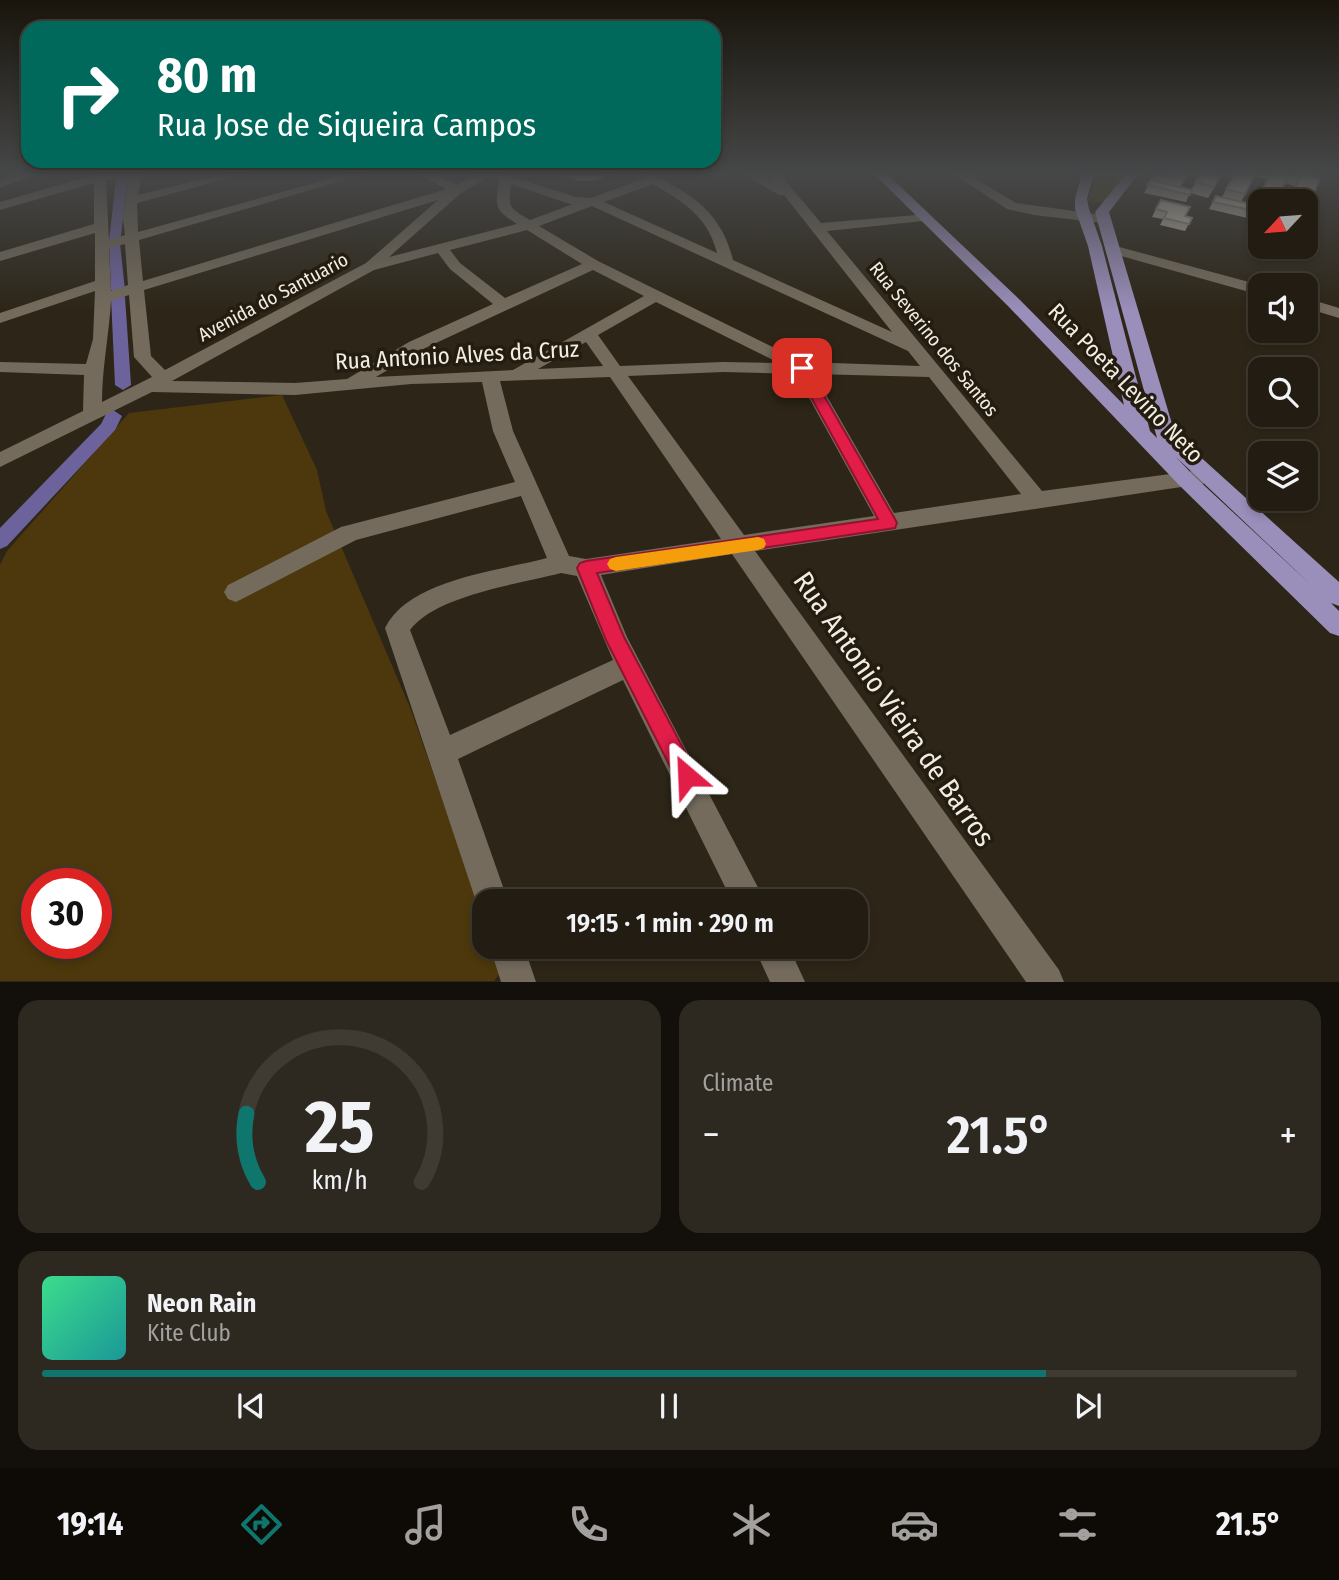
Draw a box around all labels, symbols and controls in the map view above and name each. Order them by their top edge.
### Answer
text: 80 m [157,46,257,105]
icon: right [42,49,133,140]
text: Rua Jose de Siqueira Campos [157,106,536,144]
north arrow [1248,189,1318,259]
map controls [1248,189,1318,511]
street label: Avenida do Santuario [194,248,352,346]
street label: Rua Severino dos Santos [865,257,1003,421]
button: sound [1248,273,1318,343]
street label: Rua Poeta Levino Neto [1043,297,1209,469]
street label: Rua Antonio Alves da Cruz [334,335,580,375]
pin [772,338,832,398]
icon: arrive [783,349,821,387]
button: search [1248,357,1318,427]
button: layers [1248,441,1318,511]
street label: Rua Antonio Vieira de Barros [787,565,1001,853]
position arrow [650,739,724,813]
speed limit sign: 30 [21,868,112,959]
text: 19:15 · 1 min · 290 m [566,908,774,939]
text: Climate [703,1069,773,1097]
text: 25 [304,1085,374,1172]
text: 21.5° [947,1104,1053,1167]
text: − [703,1112,720,1158]
text: + [1280,1112,1297,1158]
text: km/h [311,1166,367,1196]
text: Neon Rain [147,1288,256,1319]
text: Kite Club [147,1319,231,1347]
icon: previous [232,1387,270,1425]
icon: pause [650,1387,688,1425]
icon: next [1069,1387,1107,1425]
icon: directions [237,1500,286,1549]
icon: music [401,1500,450,1549]
icon: phone [564,1500,613,1549]
icon: climate [727,1500,776,1549]
icon: car [890,1500,939,1549]
icon: filters [1053,1500,1102,1549]
text: 19:14 [57,1505,123,1543]
text: 21.5° [1216,1505,1282,1543]

